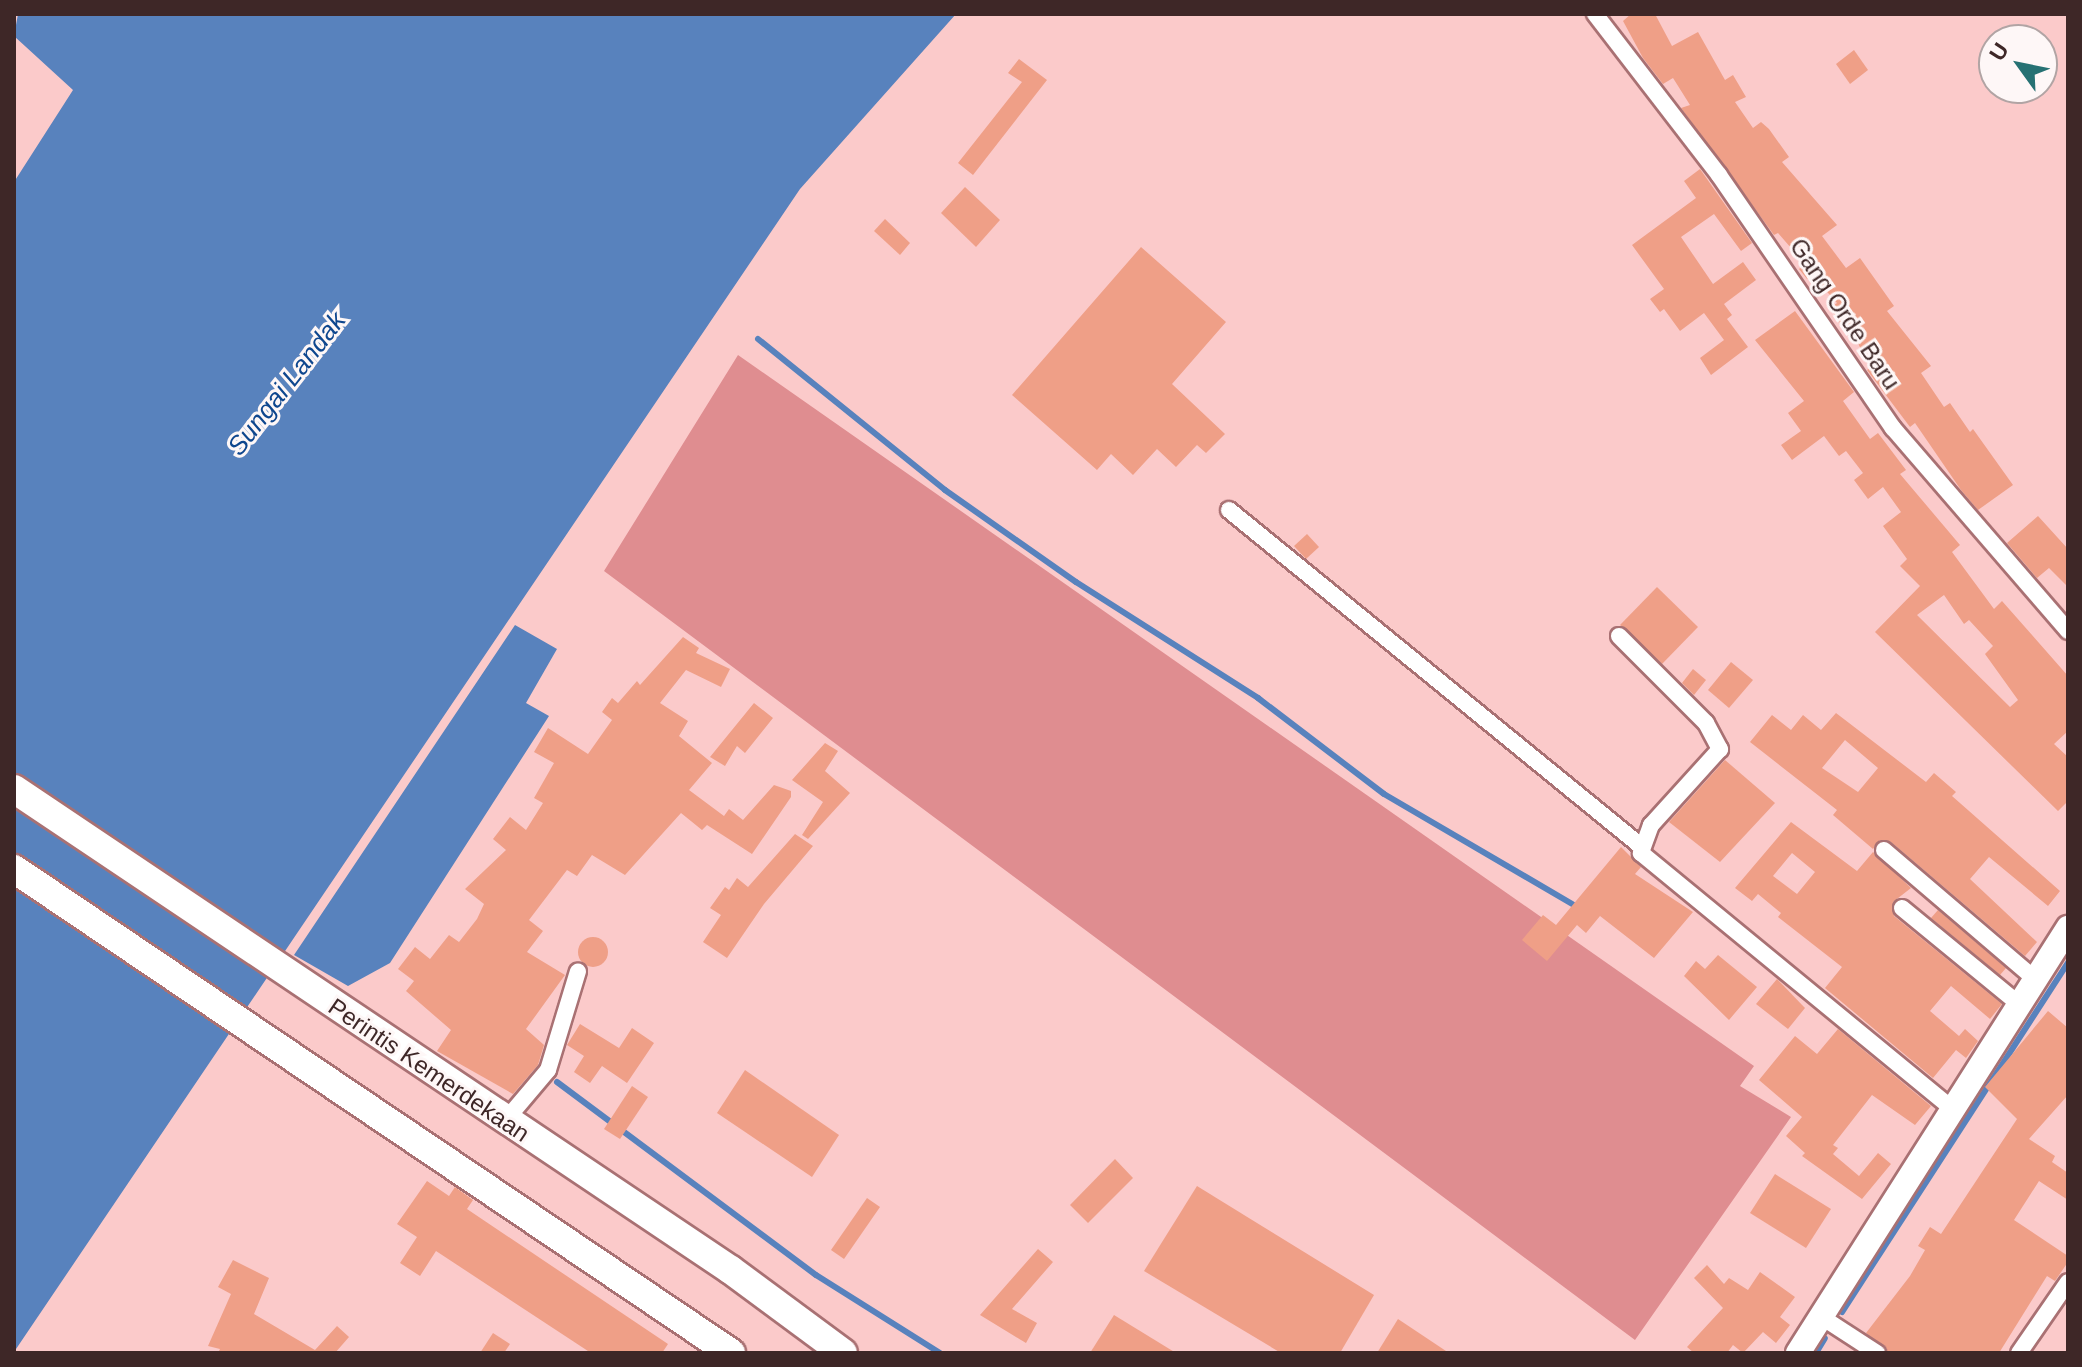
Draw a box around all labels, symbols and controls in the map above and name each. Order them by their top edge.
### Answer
north arrow [1978,24,2058,104]
text: U [1984,38,2014,65]
street label: Gang Orde Baru [1784,233,1906,395]
water label: Sungai Landak [221,306,353,462]
street label: Perintis Kemerdekaan [323,992,535,1148]

